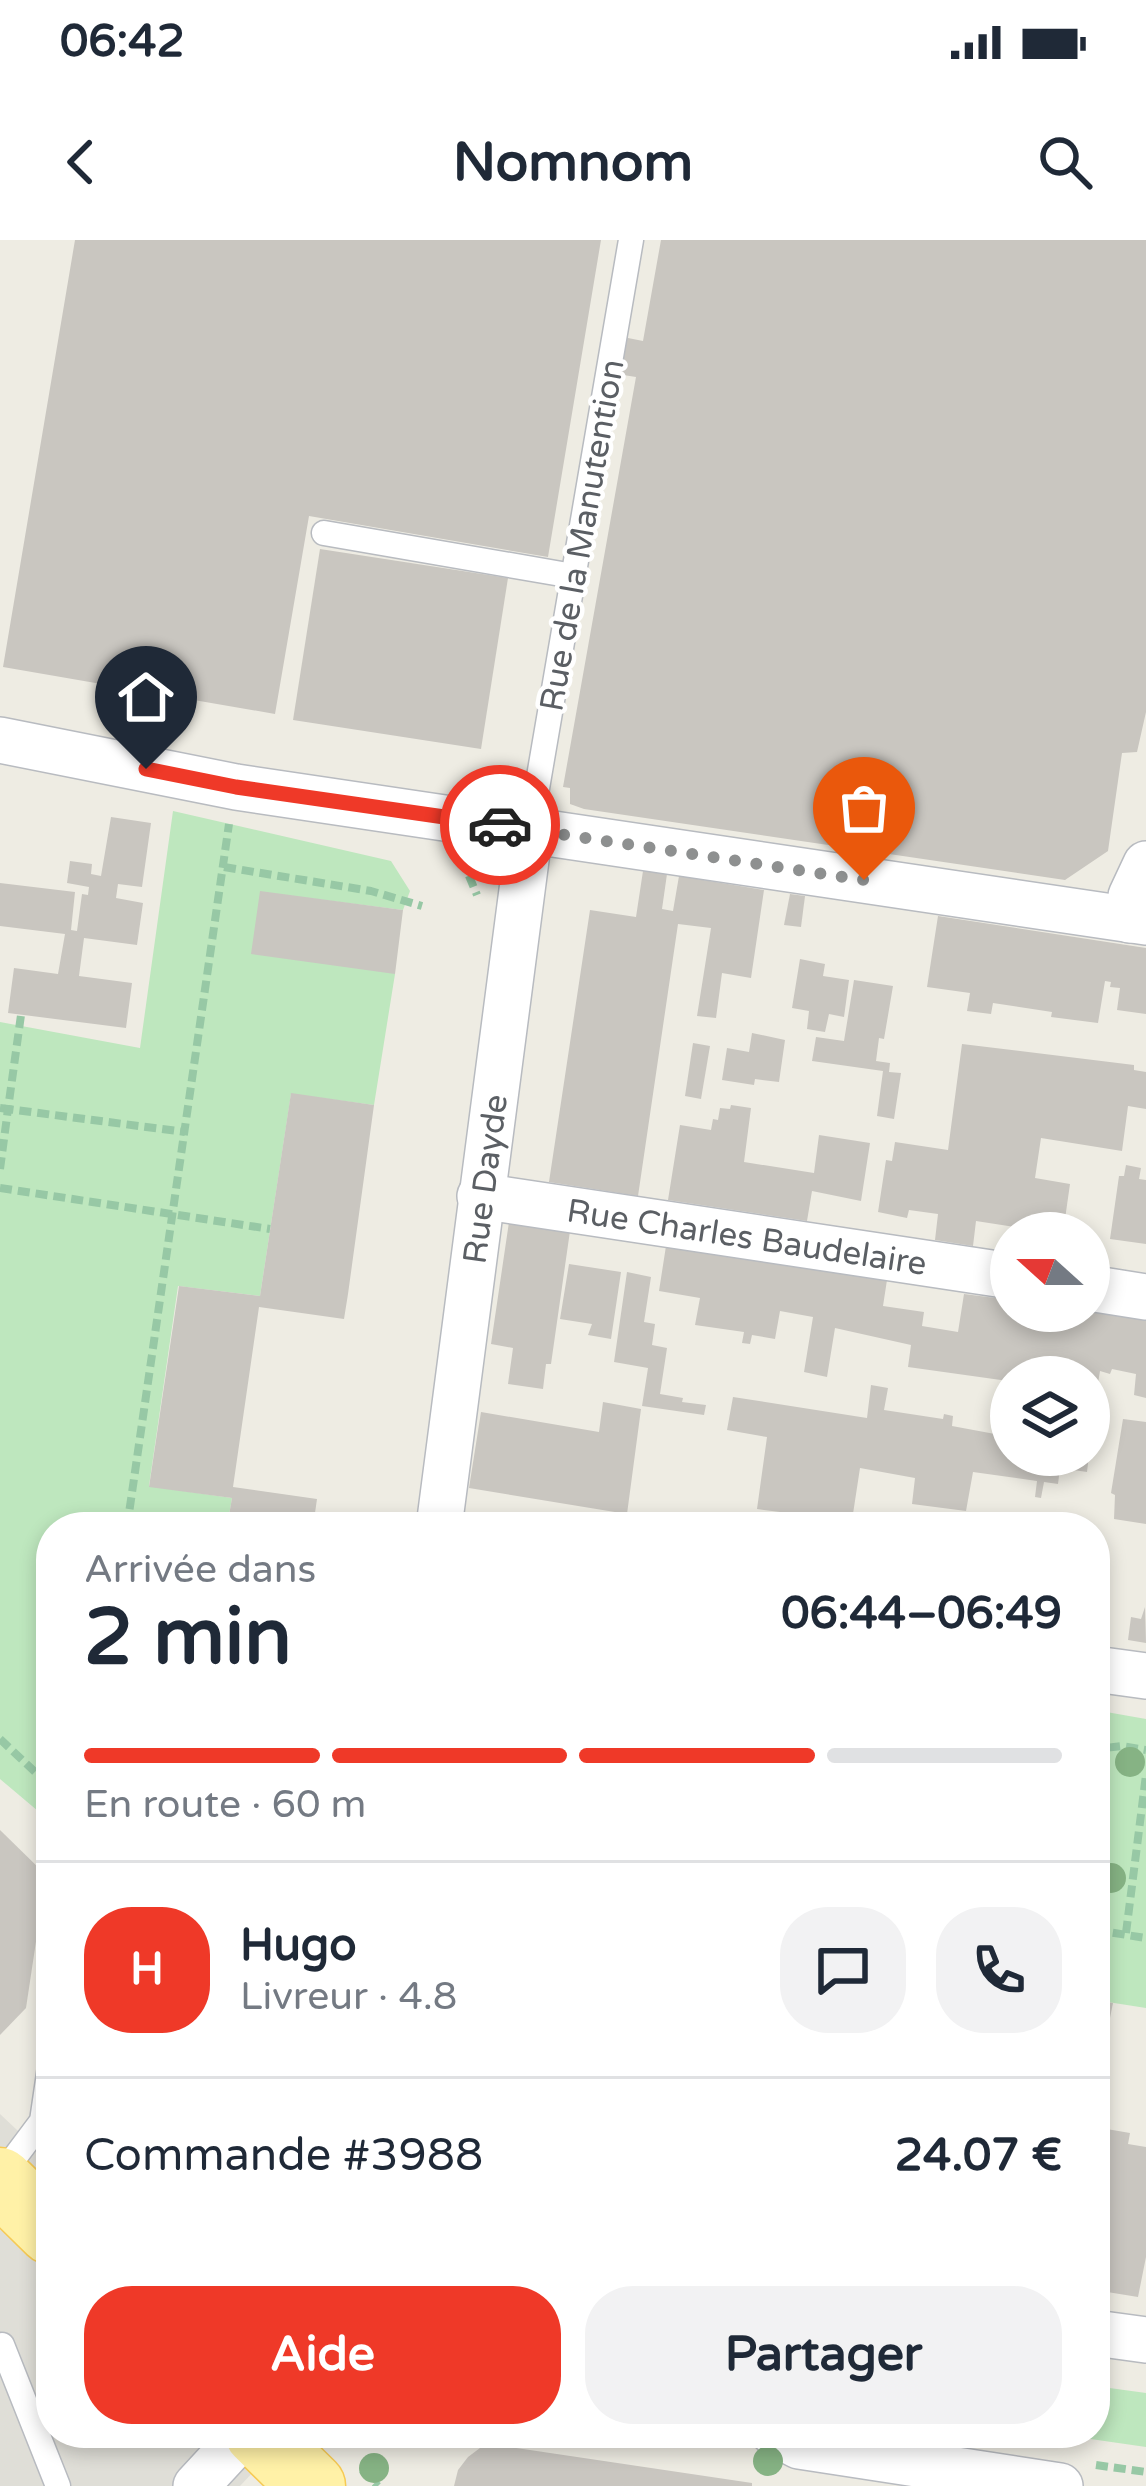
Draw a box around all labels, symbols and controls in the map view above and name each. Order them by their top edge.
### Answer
text: 06:42 [60,15,185,69]
icon: back [48,129,114,195]
icon: search [1032,129,1098,195]
text: Nomnom [453,130,693,195]
street label: Rue de la Manutention [532,356,633,714]
pin [95,646,197,769]
icon: home [113,664,179,730]
pin [813,757,915,880]
courier [440,765,560,885]
icon: bag [831,775,897,841]
icon: car [467,792,533,858]
street label: Rue Dayde [455,1092,516,1266]
street label: Rue Charles Baudelaire [564,1191,929,1284]
north arrow [990,1212,1110,1332]
map controls [990,1212,1110,1476]
button: layers [990,1356,1110,1476]
text: Arrivée dans [84,1546,316,1593]
text: 06:44–06:49 [781,1587,1062,1641]
text: 2 min [84,1591,292,1685]
text: En route · 60 m [84,1781,366,1828]
button: chat [780,1907,906,2033]
button: phone [936,1907,1062,2033]
text: Hugo [240,1919,357,1973]
text: H [130,1943,164,1997]
text: Livreur · 4.8 [240,1973,457,2020]
text: Commande #3988 [84,2129,483,2183]
text: 24.07 € [895,2129,1062,2183]
button: Aide [84,2286,561,2424]
button: Partager [585,2286,1062,2424]

